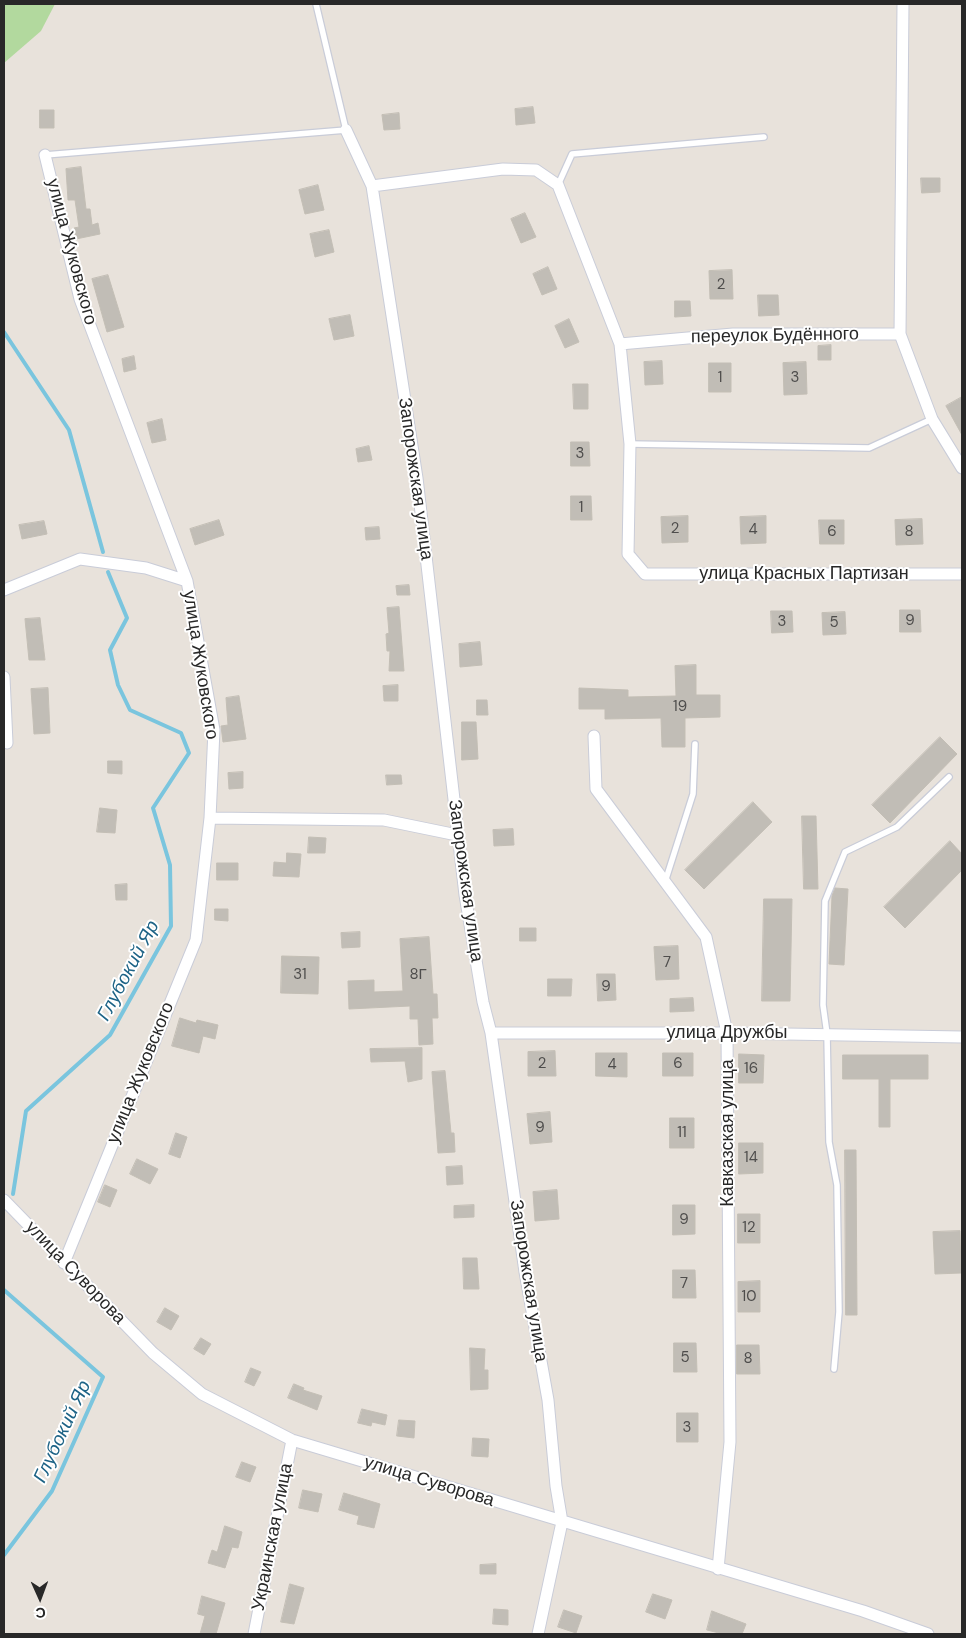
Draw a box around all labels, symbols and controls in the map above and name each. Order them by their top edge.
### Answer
street label: улица Жуковского [41,177,101,327]
house number: 2 [717,276,725,294]
street label: переулок Будённого [691,324,859,348]
house number: 1 [718,369,722,387]
house number: 3 [791,369,799,387]
street label: Запорожская улица [393,396,437,562]
house number: 3 [576,445,584,463]
house number: 1 [579,499,583,517]
house number: 2 [671,520,679,538]
house number: 4 [748,521,758,539]
house number: 6 [827,523,837,541]
house number: 8 [904,523,914,541]
street label: улица Красных Партизан [699,563,909,585]
street label: улица Жуковского [178,589,222,741]
house number: 9 [905,612,915,630]
house number: 3 [778,613,786,631]
house number: 5 [829,614,839,632]
house number: 19 [673,698,687,716]
street label: Запорожская улица [443,798,487,964]
water label: Глубокий Яр [93,917,165,1025]
house number: 7 [663,954,671,972]
house number: 31 [293,966,307,984]
house number: 8Г [409,966,427,984]
house number: 9 [601,978,611,996]
street label: улица Жуковского [103,999,179,1147]
street label: улица Дружбы [667,1022,787,1044]
house number: 2 [538,1055,546,1073]
house number: 6 [673,1055,683,1073]
house number: 4 [607,1056,617,1074]
street label: Кавказская улица [717,1059,739,1207]
house number: 16 [744,1060,758,1078]
house number: 9 [535,1119,545,1137]
house number: 11 [677,1124,687,1142]
house number: 14 [744,1149,758,1167]
street label: Запорожская улица [505,1198,551,1364]
house number: 9 [679,1211,689,1229]
street label: улица Суворова [20,1217,130,1329]
house number: 12 [742,1219,756,1237]
house number: 7 [680,1275,688,1293]
house number: 10 [742,1288,756,1306]
house number: 5 [680,1349,690,1367]
house number: 8 [743,1350,753,1368]
water label: Глубокий Яр [29,1377,97,1487]
house number: 3 [683,1419,691,1437]
street label: улица Суворова [361,1452,497,1512]
street label: Украинская улица [248,1461,298,1613]
north arrow [15,1573,65,1623]
text: С [35,1604,46,1622]

